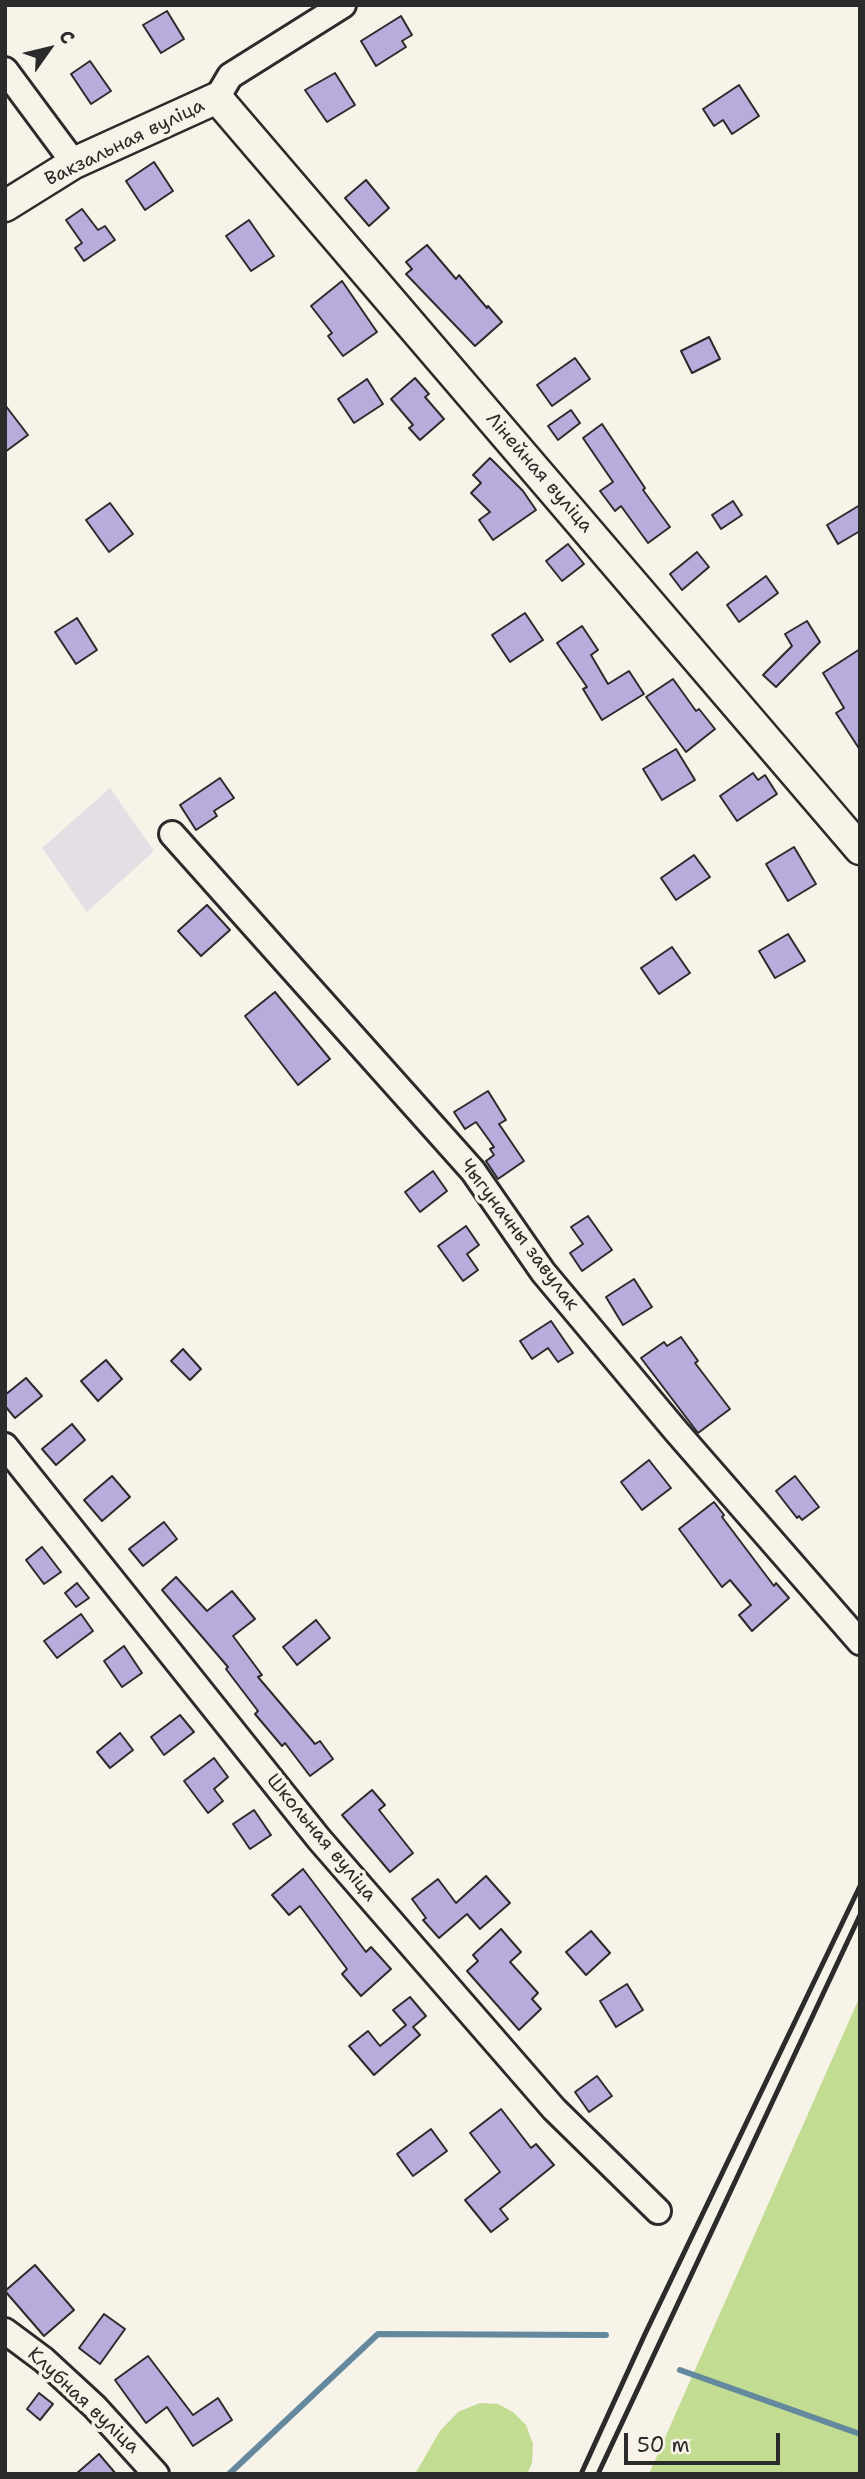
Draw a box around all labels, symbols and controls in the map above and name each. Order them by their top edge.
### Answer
north arrow [14,14,84,84]
text: С [53,25,80,49]
street label: Вакзальная вуліца [42,94,208,192]
street label: Лінейная вуліца [481,408,597,538]
street label: Чыгуначны завулак [455,1155,583,1315]
street label: Школьная вуліца [261,1770,381,1906]
street label: Клубная вуліца [22,2343,144,2459]
scale bar [627,2420,783,2464]
text: 50 m [637,2431,690,2459]

